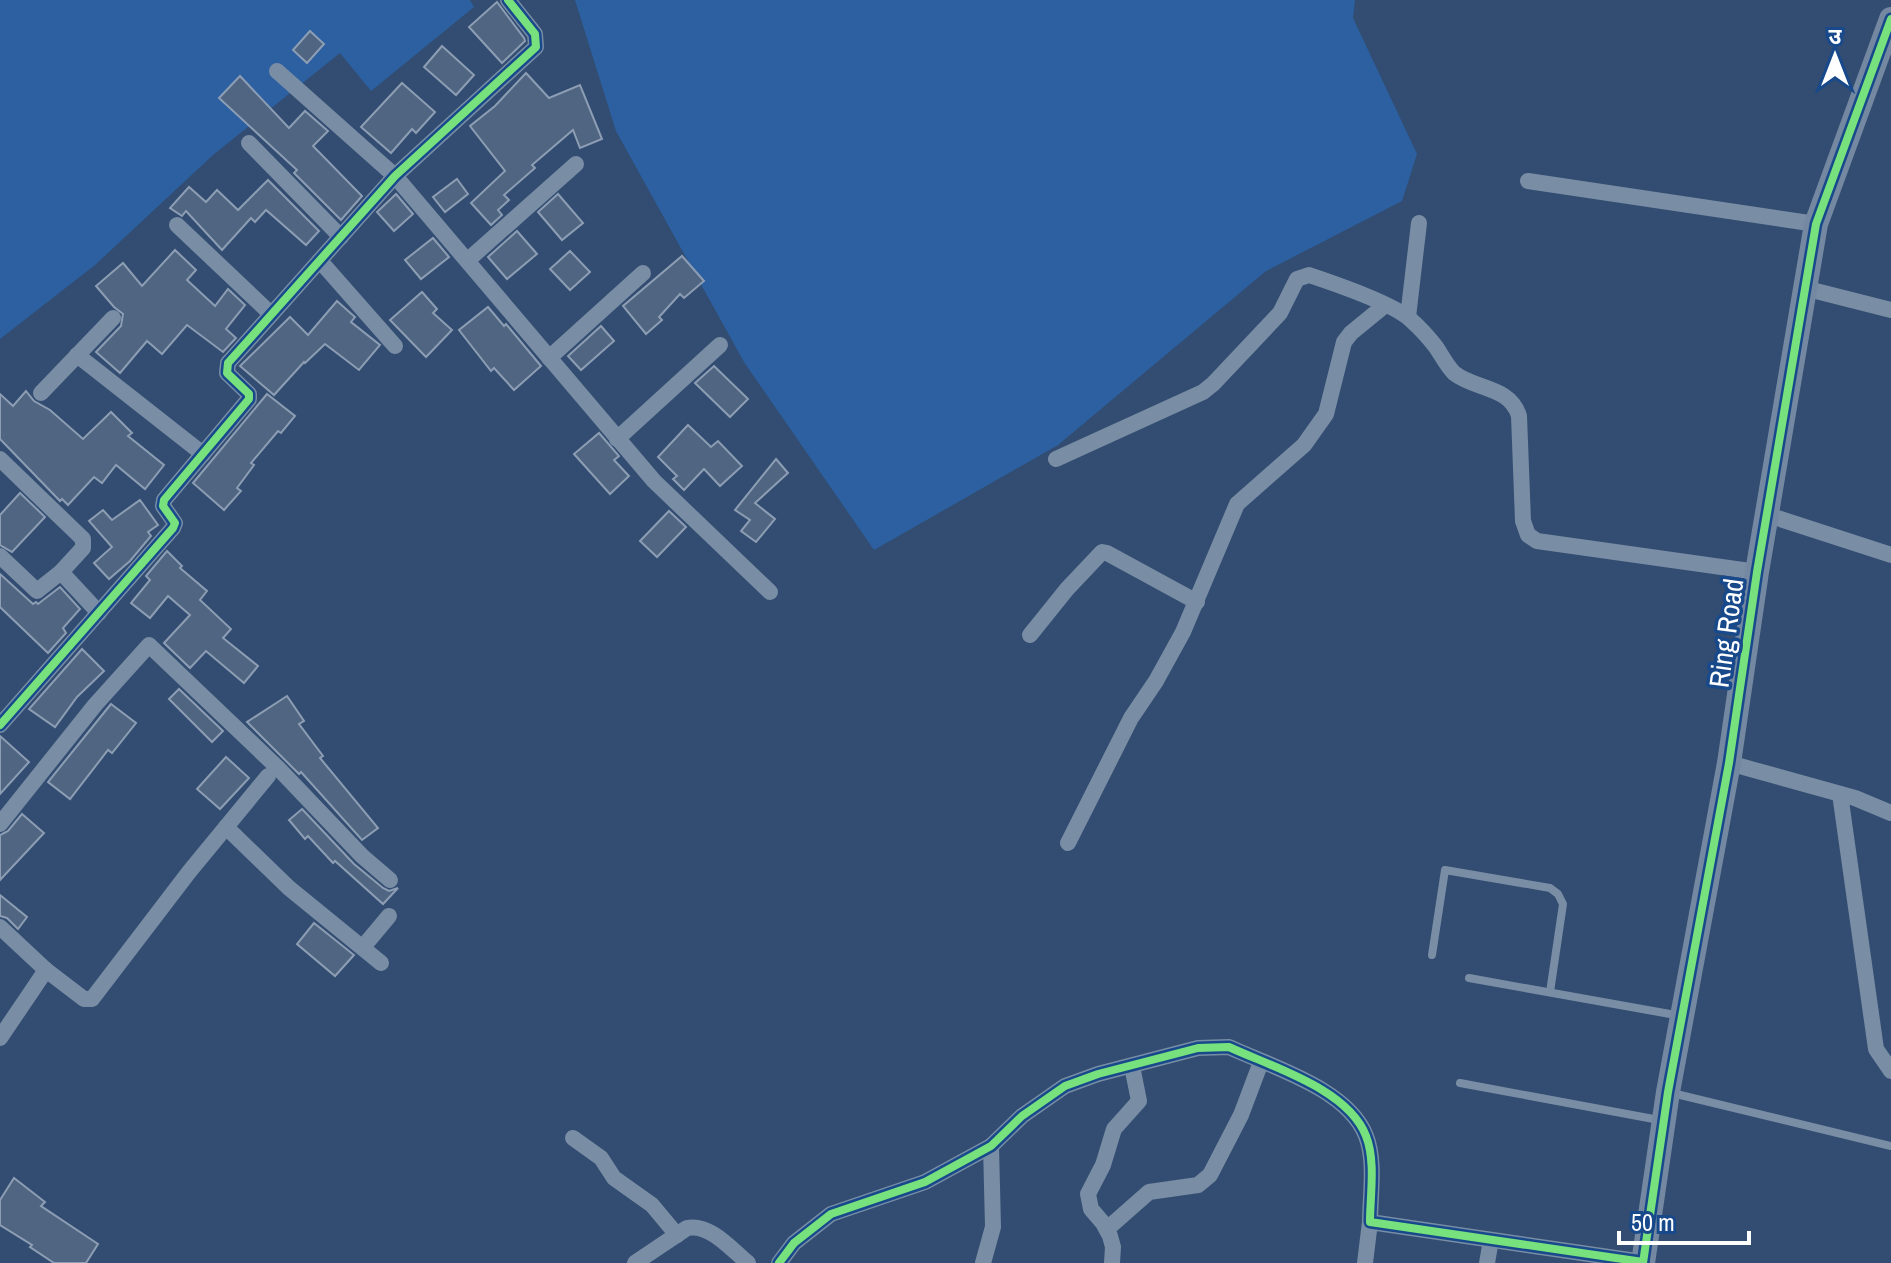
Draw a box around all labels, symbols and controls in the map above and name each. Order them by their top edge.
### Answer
north arrow [1795,16,1875,96]
text: उ [1829,21,1843,51]
street label: Ring Road [1700,576,1752,690]
scale bar [1619,1195,1749,1245]
text: 50 m [1631,1206,1675,1238]

